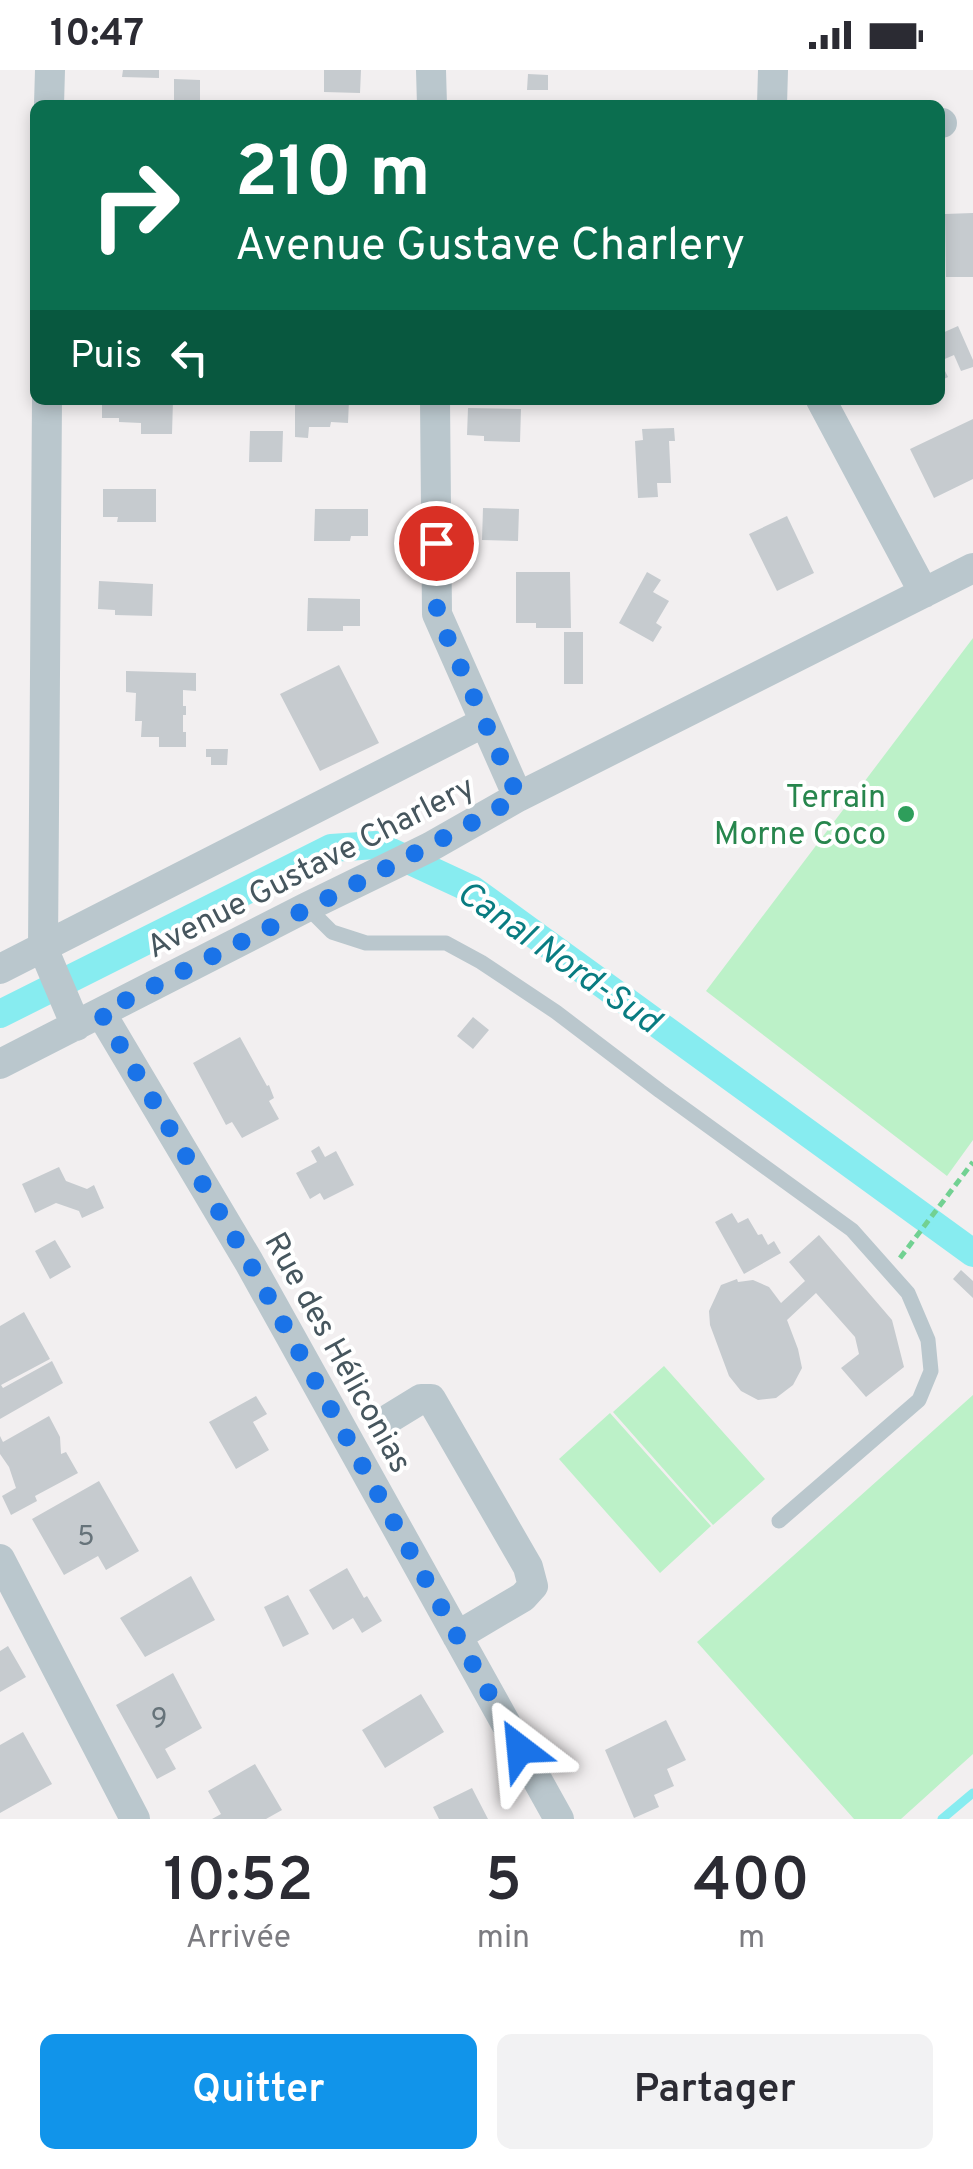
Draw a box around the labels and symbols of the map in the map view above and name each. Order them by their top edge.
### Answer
pin [394,501,479,586]
street label: Avenue Gustave Charlery [141,769,482,969]
place label: Terrain Morne Coco [714,779,886,856]
marker: Terrain Morne Coco [895,803,917,825]
water label: Canal Nord-Sud [447,872,669,1046]
street label: Rue des Héliconias [254,1226,419,1481]
house number: 5 [77,1520,95,1556]
position arrow [468,1697,572,1801]
house number: 9 [151,1702,167,1738]

